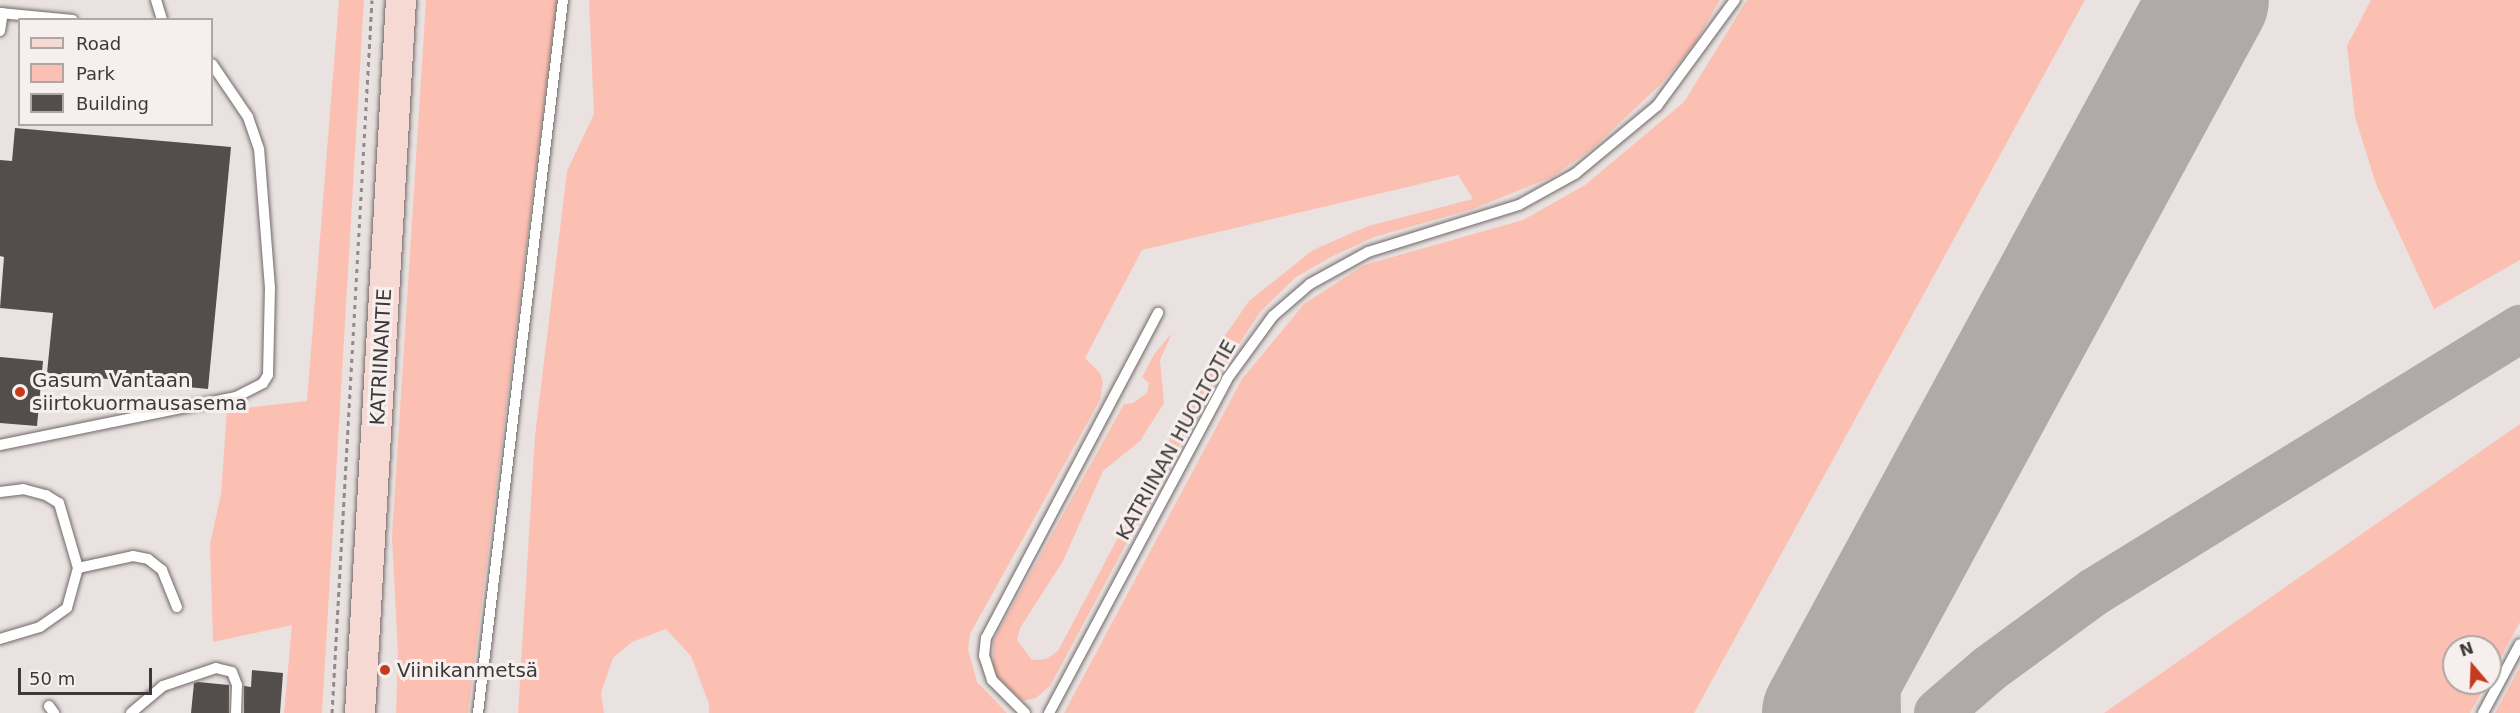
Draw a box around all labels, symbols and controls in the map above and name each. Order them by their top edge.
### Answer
legend [18,18,213,126]
text: Road [76,33,121,54]
text: Park [76,63,115,84]
text: Building [76,93,149,114]
street label: KATRIINANTIE [365,288,397,426]
street label: KATRIINAN HUOLTOTIE [1111,336,1241,544]
place label: Gasum Vantaan siirtokuormausasema [32,368,247,415]
marker: Gasum Vantaan siirtokuormausasema [13,385,27,399]
north arrow [2442,635,2502,695]
text: N [2457,638,2476,661]
scale bar [21,656,154,694]
place label: Viinikanmetsä [397,658,538,682]
marker: Viinikanmetsä [378,663,392,677]
text: 50 m [29,668,75,689]

